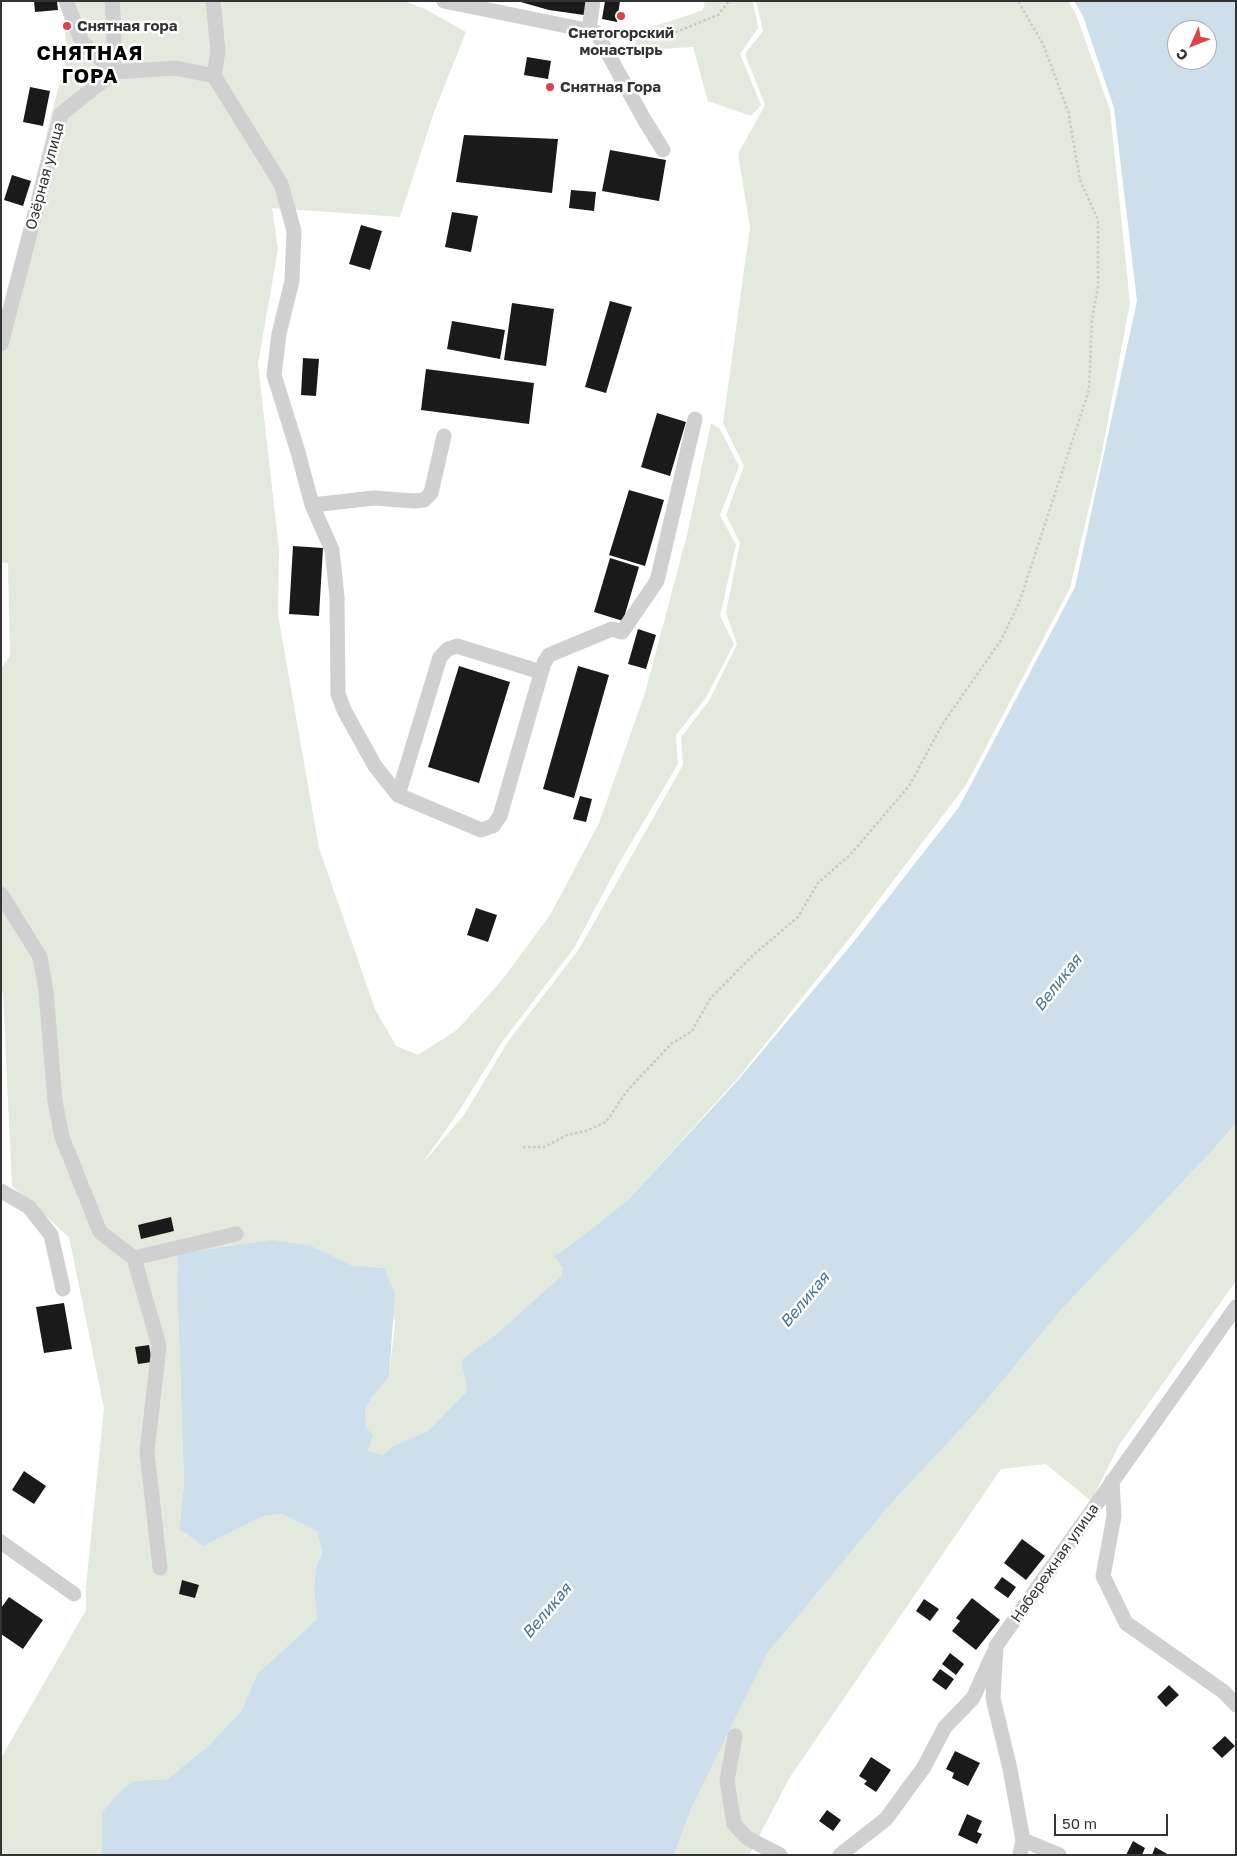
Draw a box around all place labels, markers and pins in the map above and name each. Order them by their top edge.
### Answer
marker: Снетогорский монастырь [615,10,627,22]
place label: Снятная гора [77,17,177,35]
marker: Снятная гора [61,20,73,32]
place label: Снетогорский монастырь [568,24,674,59]
place label: Снятная Гора [560,78,661,96]
marker: Снятная Гора [544,81,556,93]

